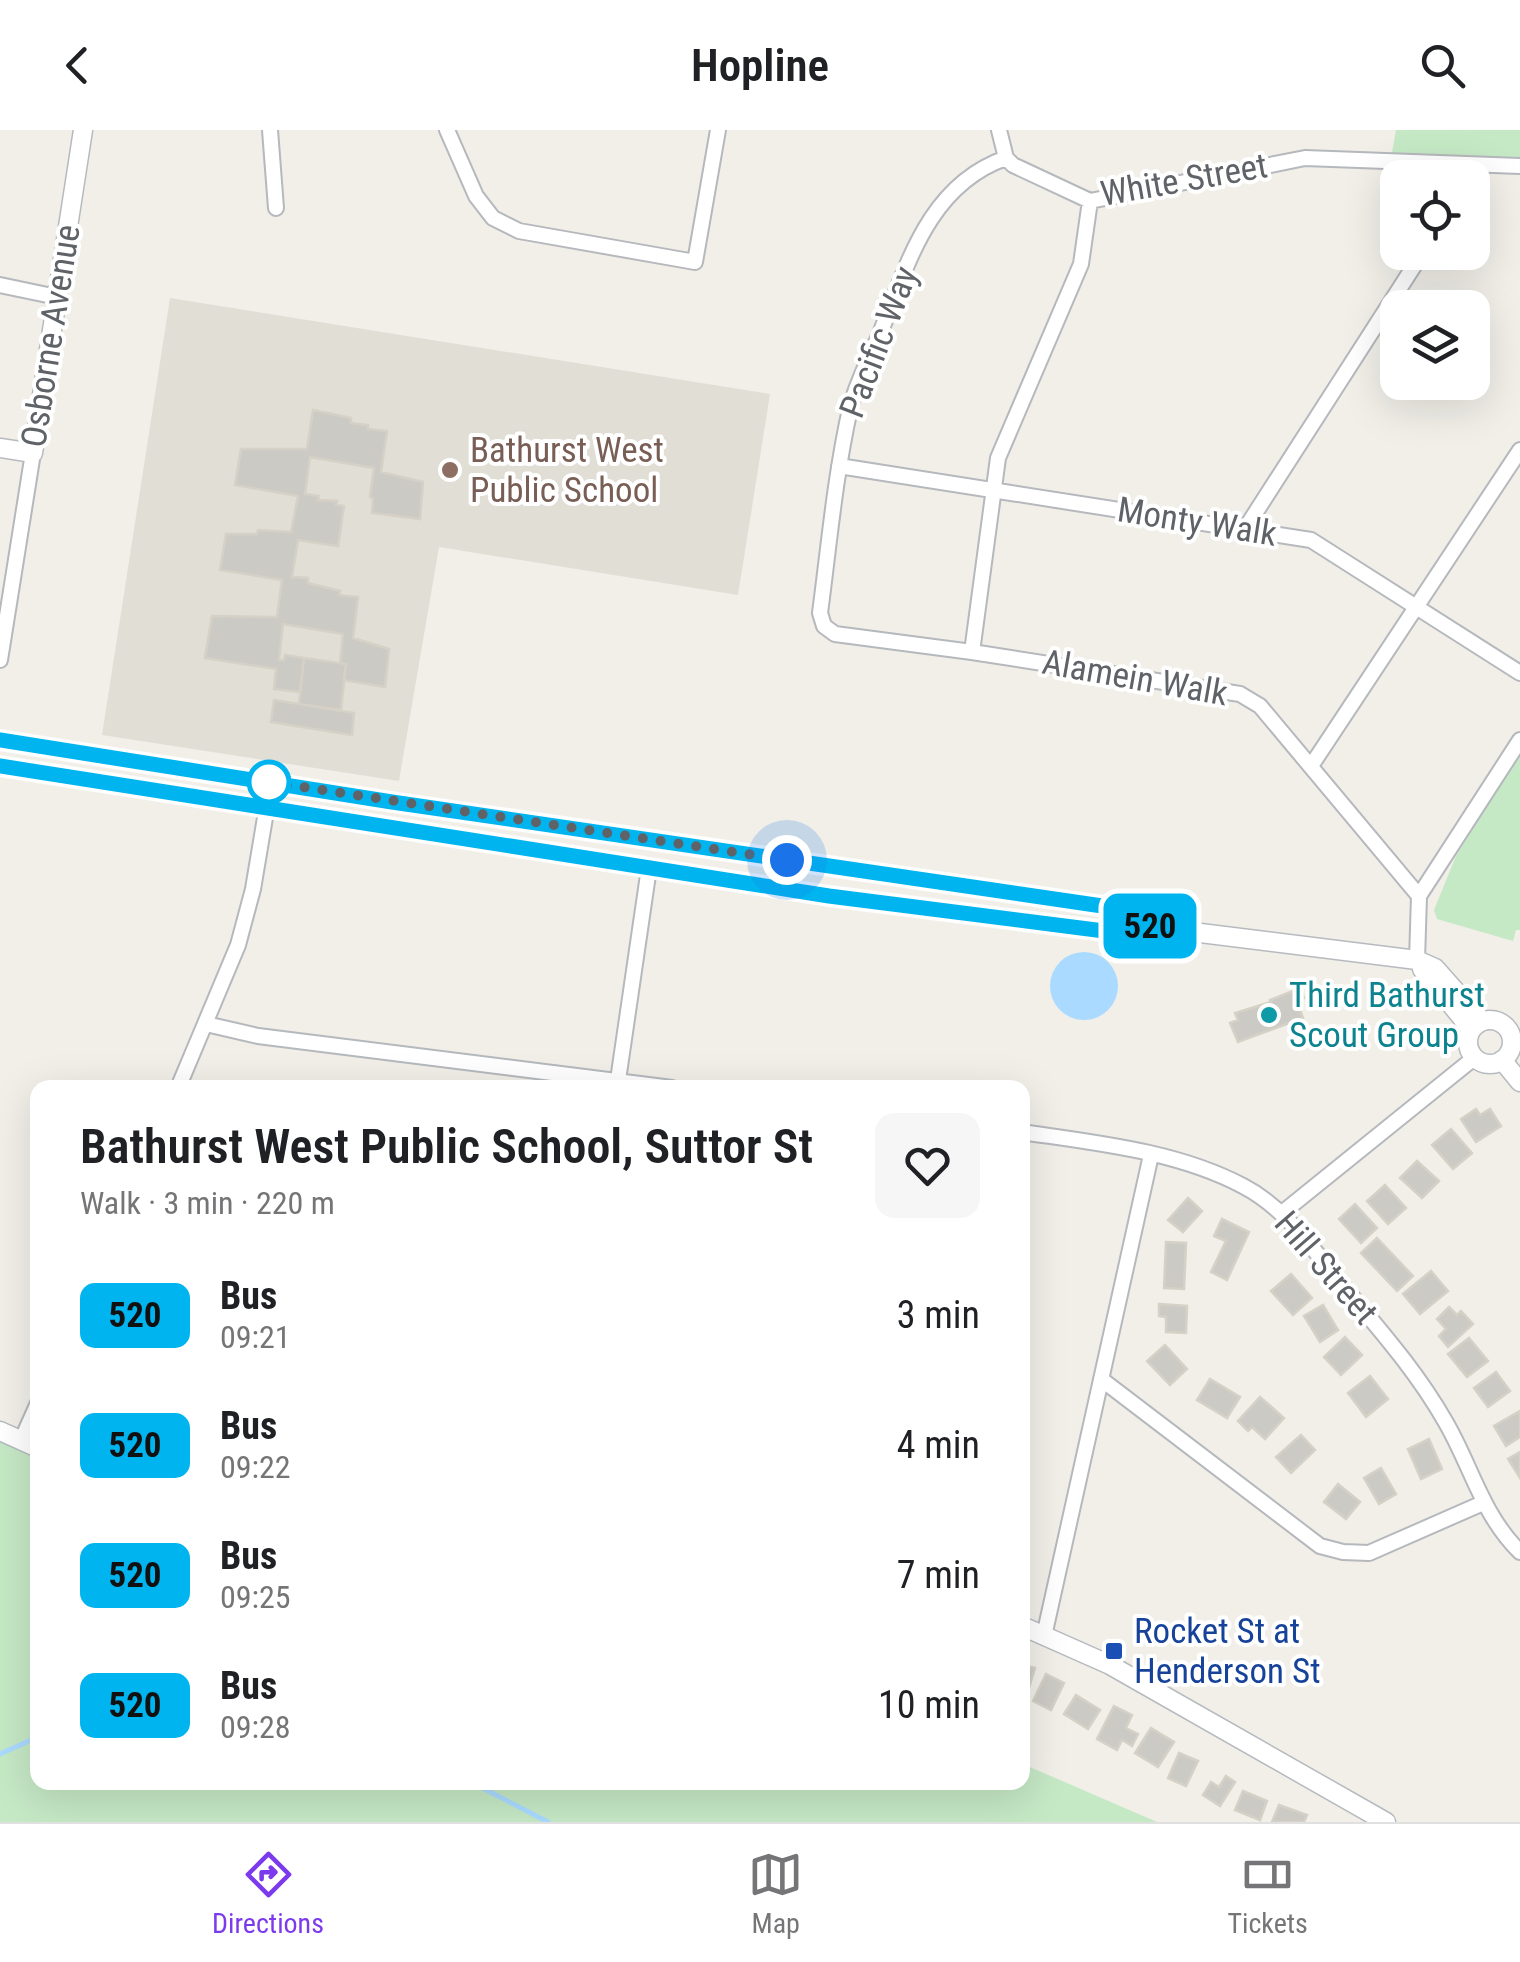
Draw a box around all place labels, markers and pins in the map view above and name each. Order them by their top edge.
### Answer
place label: Bathurst West Public School [470,430,664,511]
marker: Bathurst West Public School [439,459,461,481]
unlabelled marker [248,761,290,803]
place label: Third Bathurst Scout Group [1289,975,1485,1056]
marker: Third Bathurst Scout Group [1258,1004,1280,1026]
place label: Rocket St at Henderson St [1134,1611,1321,1692]
marker: Rocket St at Henderson St [1103,1640,1125,1662]

